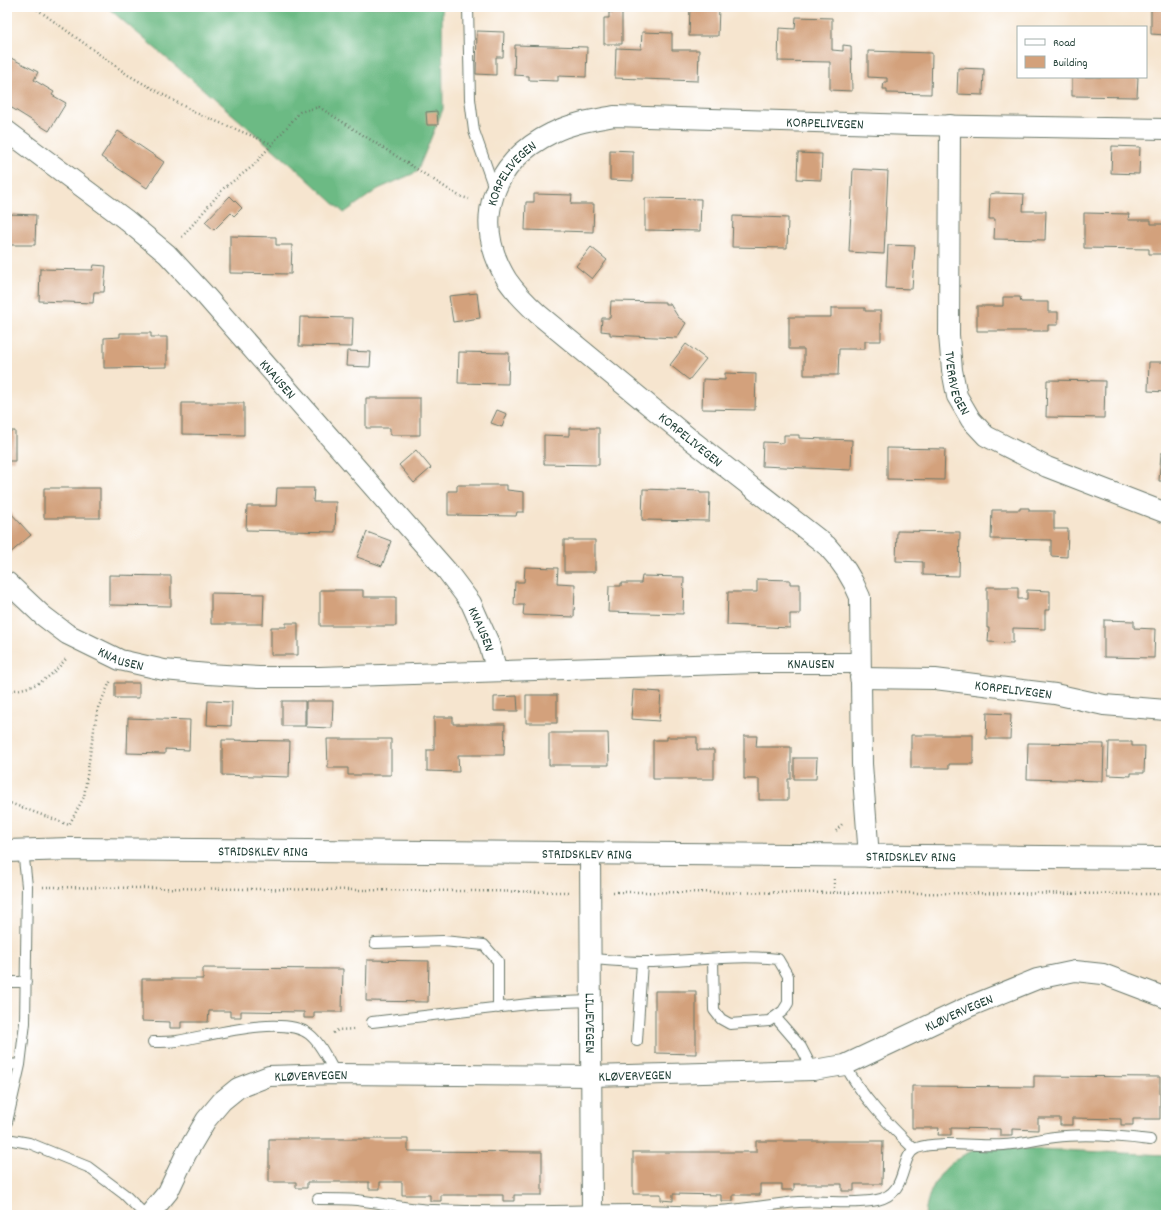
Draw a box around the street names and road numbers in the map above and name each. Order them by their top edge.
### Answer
street label: KORPELIVEGEN [786,113,864,136]
street label: KORPELIVEGEN [483,137,541,208]
street label: TVERRVEGEN [938,350,974,420]
street label: KNAUSEN [254,356,300,404]
street label: KORPELIVEGEN [653,408,726,473]
street label: KNAUSEN [462,604,499,654]
street label: KNAUSEN [94,643,145,677]
street label: KNAUSEN [787,655,835,675]
street label: KORPELIVEGEN [973,676,1053,706]
street label: STRIDSKLEV RING [218,842,308,863]
street label: STRIDSKLEV RING [542,845,632,866]
street label: STRIDSKLEV RING [866,848,956,868]
street label: KLØVERVEGEN [922,990,997,1038]
street label: LILJEVEGEN [579,993,599,1054]
street label: KLØVERVEGEN [274,1066,348,1088]
street label: KLØVERVEGEN [598,1066,672,1088]

